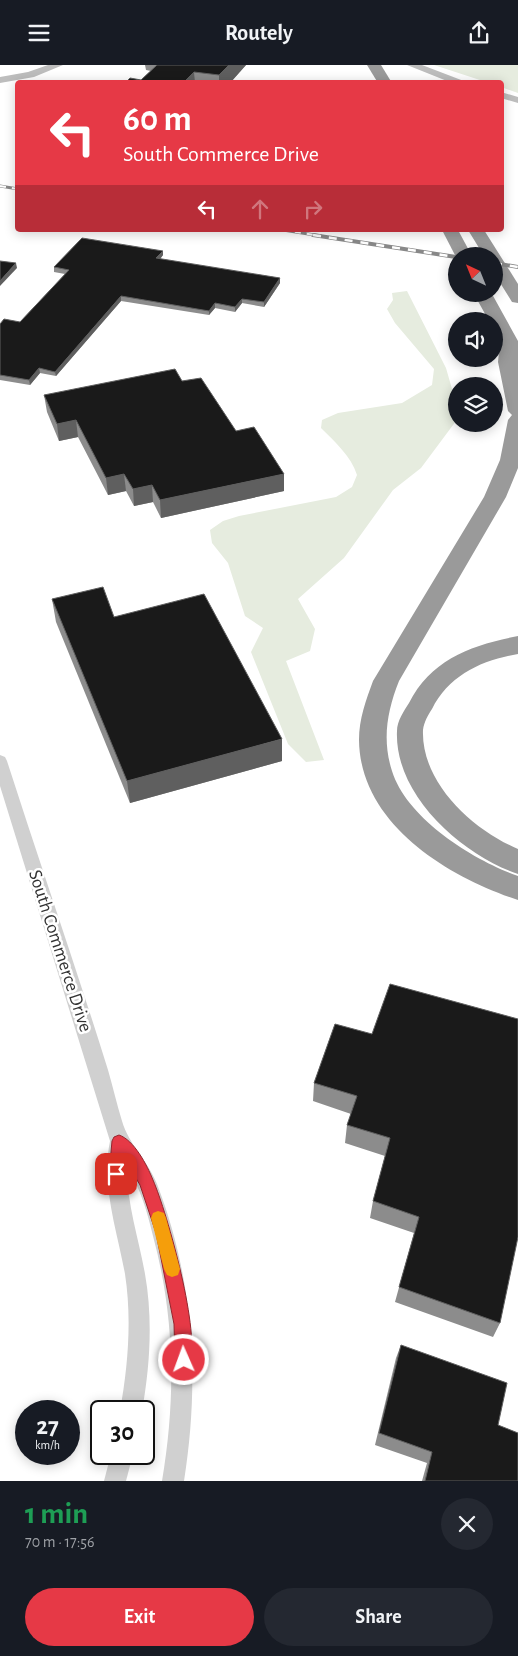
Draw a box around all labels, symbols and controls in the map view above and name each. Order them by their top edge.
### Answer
icon: menu [25,19,53,47]
icon: share [465,19,493,47]
text: Routely [225,22,293,44]
icon: left [40,100,105,165]
text: 60 m [123,102,192,137]
text: South Commerce Drive [123,143,319,165]
icon: left [193,195,221,223]
icon: ahead [246,195,274,223]
icon: right [299,195,327,223]
north arrow [448,247,502,303]
map controls [448,247,503,432]
button: sound [448,312,503,367]
button: layers [448,377,503,432]
street label: South Commerce Drive [25,868,95,1034]
pin [95,1153,137,1195]
icon: arrive [102,1160,130,1188]
position arrow [157,1333,209,1385]
speed limit sign: 30 [90,1400,155,1465]
text: 27 [36,1414,59,1439]
text: km/h [35,1439,60,1451]
button: close [441,1498,493,1550]
text: 1 min [25,1499,88,1529]
text: 70 m · 17:56 [25,1534,95,1550]
button: Exit [25,1588,254,1646]
button: Share [264,1588,493,1646]

